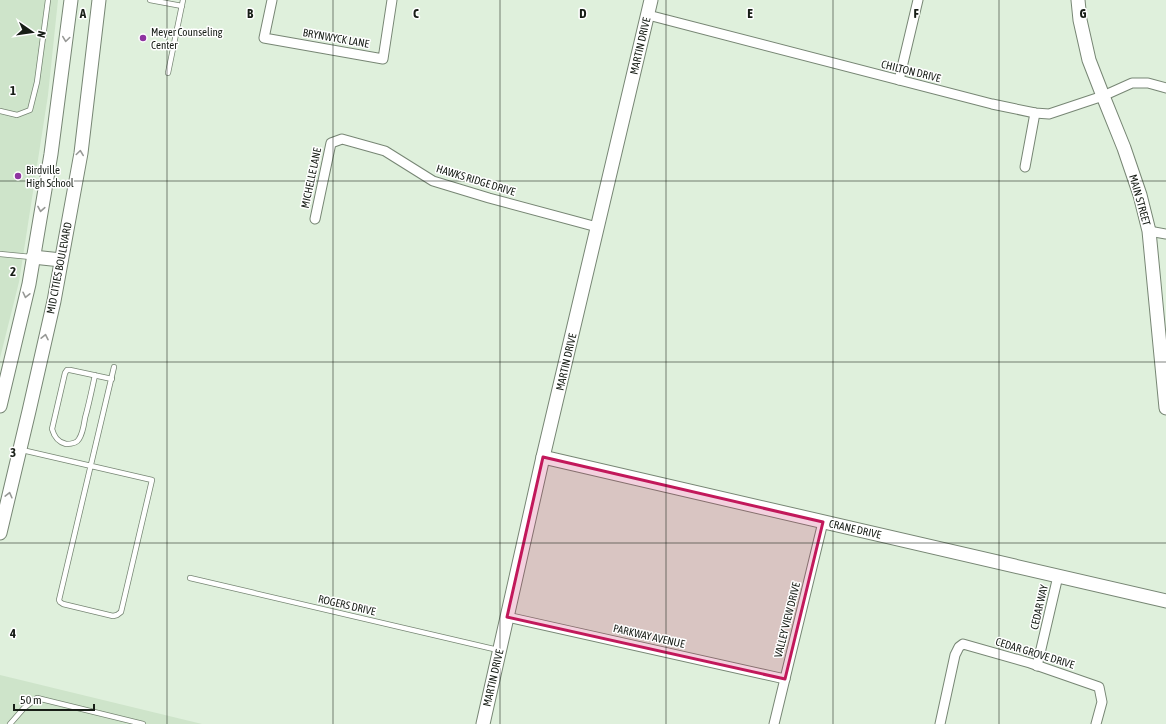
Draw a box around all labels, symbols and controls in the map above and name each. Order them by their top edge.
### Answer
text: A [79,6,87,21]
text: B [247,6,254,21]
text: C [413,6,419,21]
text: D [579,6,587,21]
text: E [747,6,753,21]
text: F [913,6,919,21]
text: G [1080,6,1087,21]
north arrow [12,12,52,52]
street label: MARTIN DRIVE [628,16,652,76]
place label: Meyer Counseling Center [151,26,223,51]
street label: BRYNWYCK LANE [302,26,370,50]
text: N [35,30,48,39]
marker: Meyer Counseling Center [138,33,148,43]
one-way arrow [62,36,71,42]
street label: CHILTON DRIVE [880,58,942,84]
text: 1 [10,83,16,98]
street label: MICHELLE LANE [299,146,323,209]
one-way arrow [75,150,84,156]
street label: HAWKS RIDGE DRIVE [435,162,517,198]
place label: Birdville High School [26,164,74,189]
marker: Birdville High School [13,171,23,181]
street label: MAIN STREET [1127,173,1153,227]
one-way arrow [37,206,46,212]
street label: MID CITIES BOULEVARD [44,221,74,315]
text: 2 [10,264,16,279]
one-way arrow [22,292,31,299]
street label: MARTIN DRIVE [554,332,578,392]
one-way arrow [41,334,49,341]
text: 3 [10,445,16,460]
one-way arrow [4,492,13,499]
street label: CRANE DRIVE [828,517,883,541]
street label: VALLEY VIEW DRIVE [772,581,802,659]
street label: CEDAR WAY [1028,583,1050,631]
street label: ROGERS DRIVE [317,593,377,617]
street label: PARKWAY AVENUE [612,622,686,650]
text: 4 [9,626,16,641]
street label: CEDAR GROVE DRIVE [994,635,1076,671]
street label: MARTIN DRIVE [481,648,505,708]
scale bar [14,686,94,712]
text: 50 m [20,693,42,707]

